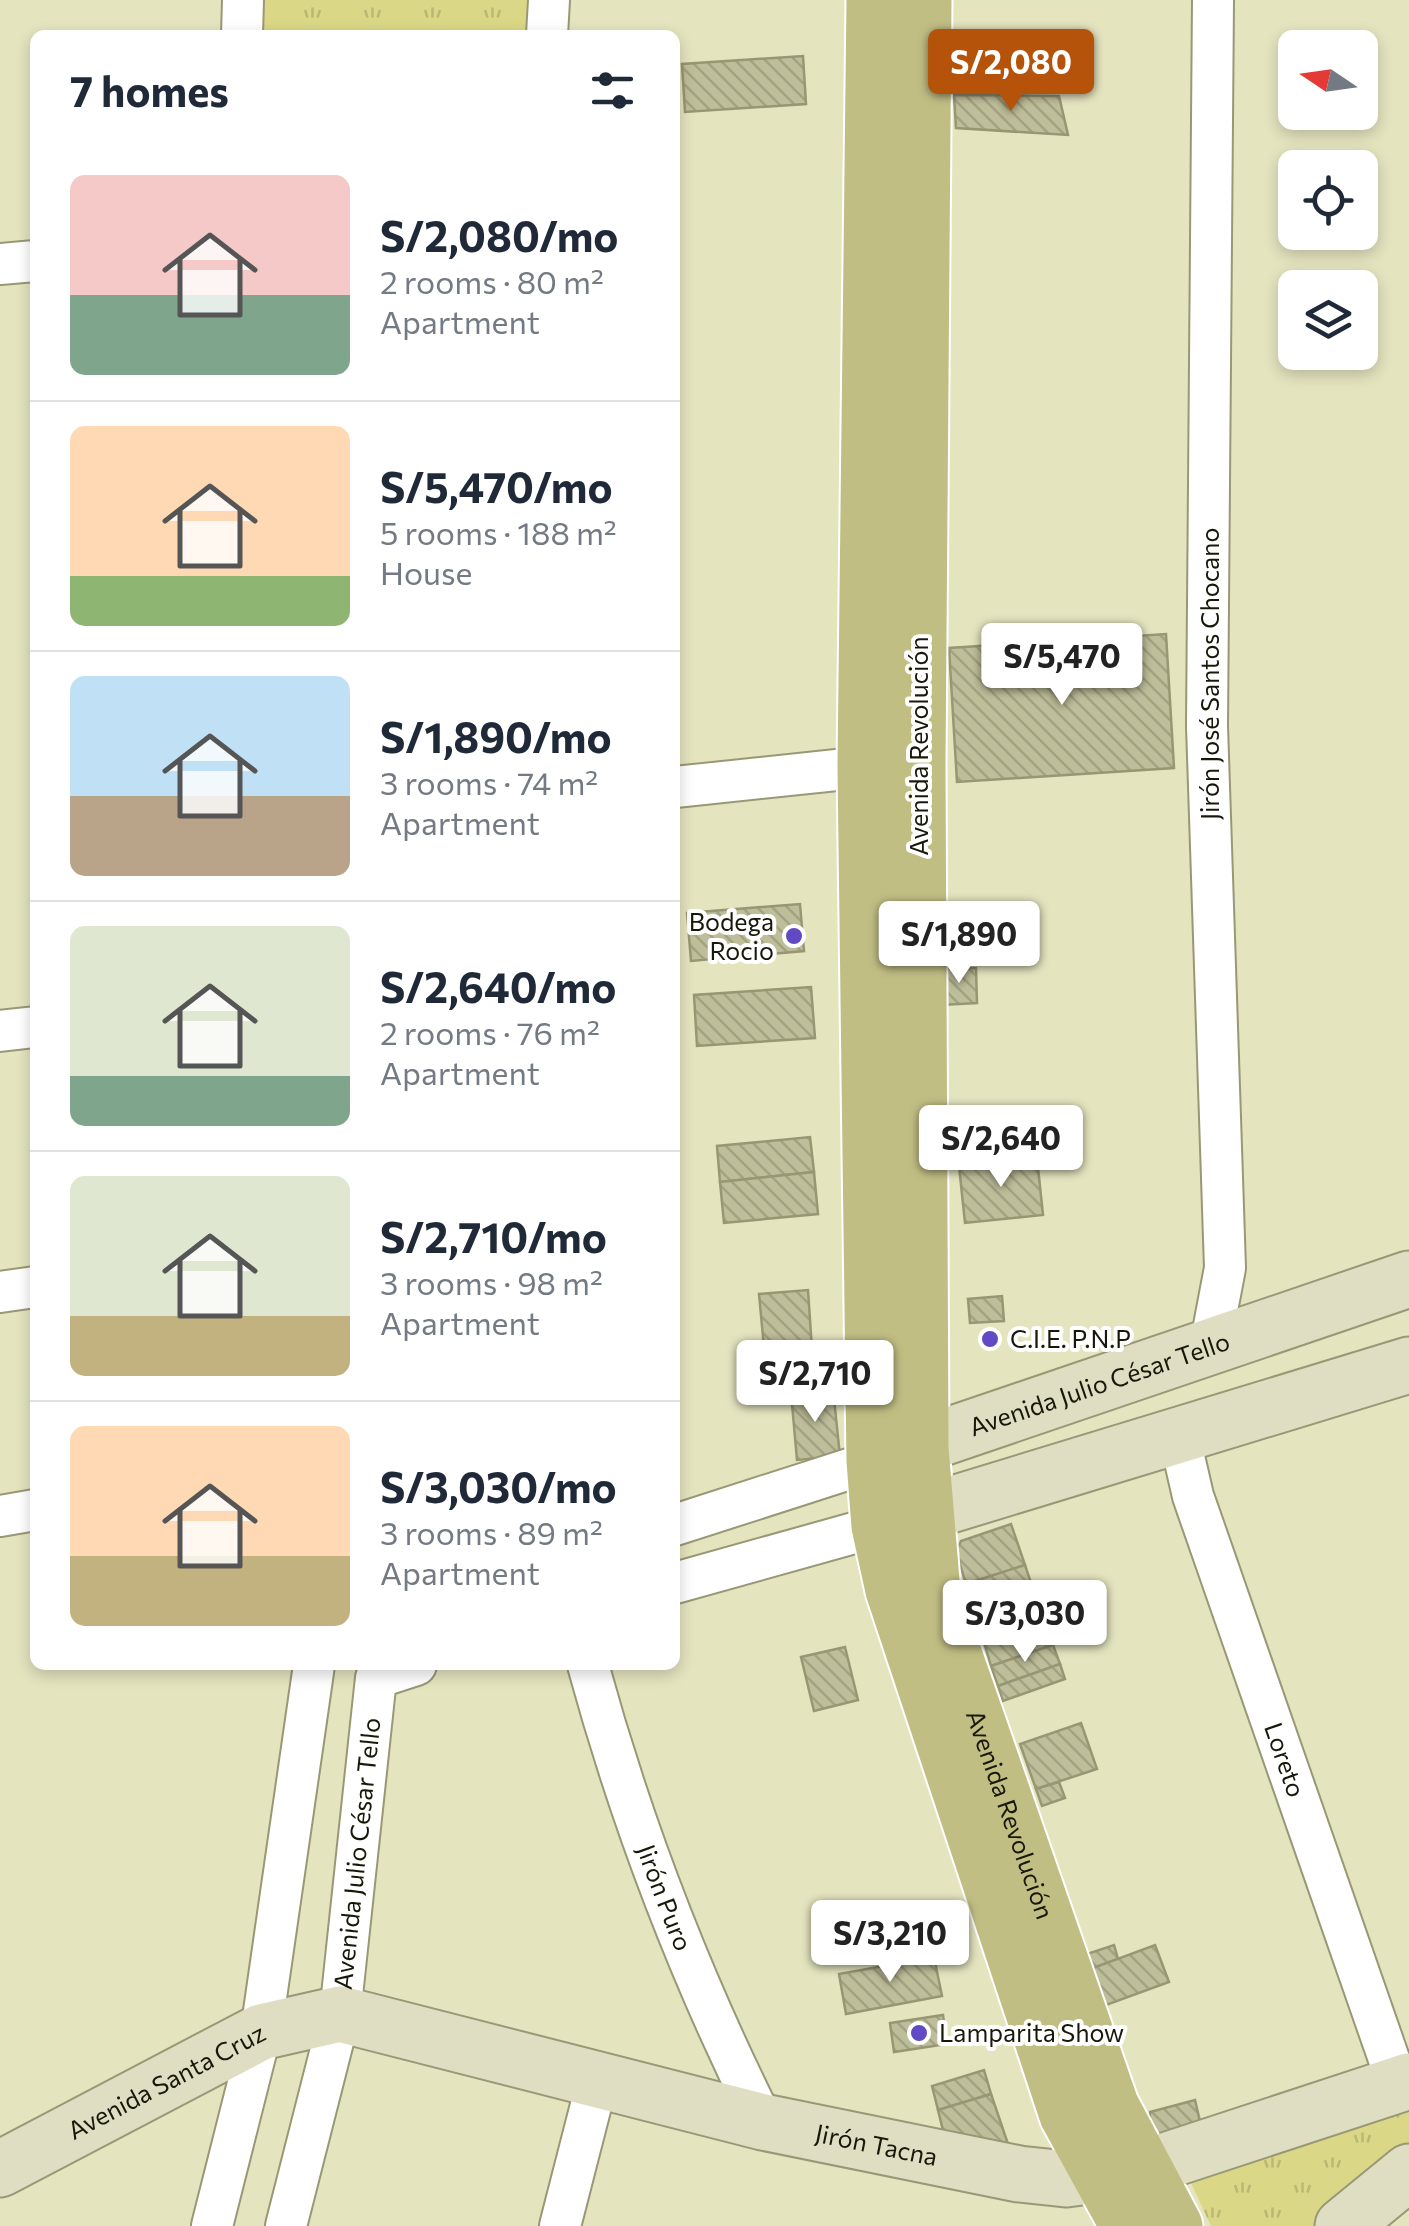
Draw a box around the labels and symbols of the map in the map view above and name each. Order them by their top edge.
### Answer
pin: S/2,080 [919,29,1103,114]
north arrow [1278,30,1378,130]
street label: Jirón José Santos Chocano [1194,528,1224,820]
pin: S/5,470 [970,623,1154,708]
street label: Avenida Revolución [903,636,933,856]
pin: S/1,890 [867,901,1051,986]
place label: Bodega Rocio [689,906,774,965]
marker: Bodega Rocio [783,925,805,947]
pin: S/2,640 [909,1105,1093,1190]
place label: C.I.E. P.N.P [1010,1323,1131,1353]
street label: Avenida Julio César Tello [965,1325,1233,1442]
marker: C.I.E. P.N.P [979,1328,1001,1350]
pin: S/2,710 [723,1340,907,1425]
pin: S/3,030 [933,1580,1117,1665]
street label: Avenida Revolución [961,1706,1061,1923]
street label: Avenida Julio César Tello [327,1716,386,1991]
street label: Loreto [1259,1718,1313,1801]
street label: Jirón Puro [632,1840,700,1955]
pin: S/3,210 [798,1900,982,1985]
street label: Avenida Santa Cruz [62,2017,270,2145]
place label: Lamparita Show [939,2017,1124,2047]
marker: Lamparita Show [908,2022,930,2044]
street label: Jirón Tacna [813,2117,940,2171]

